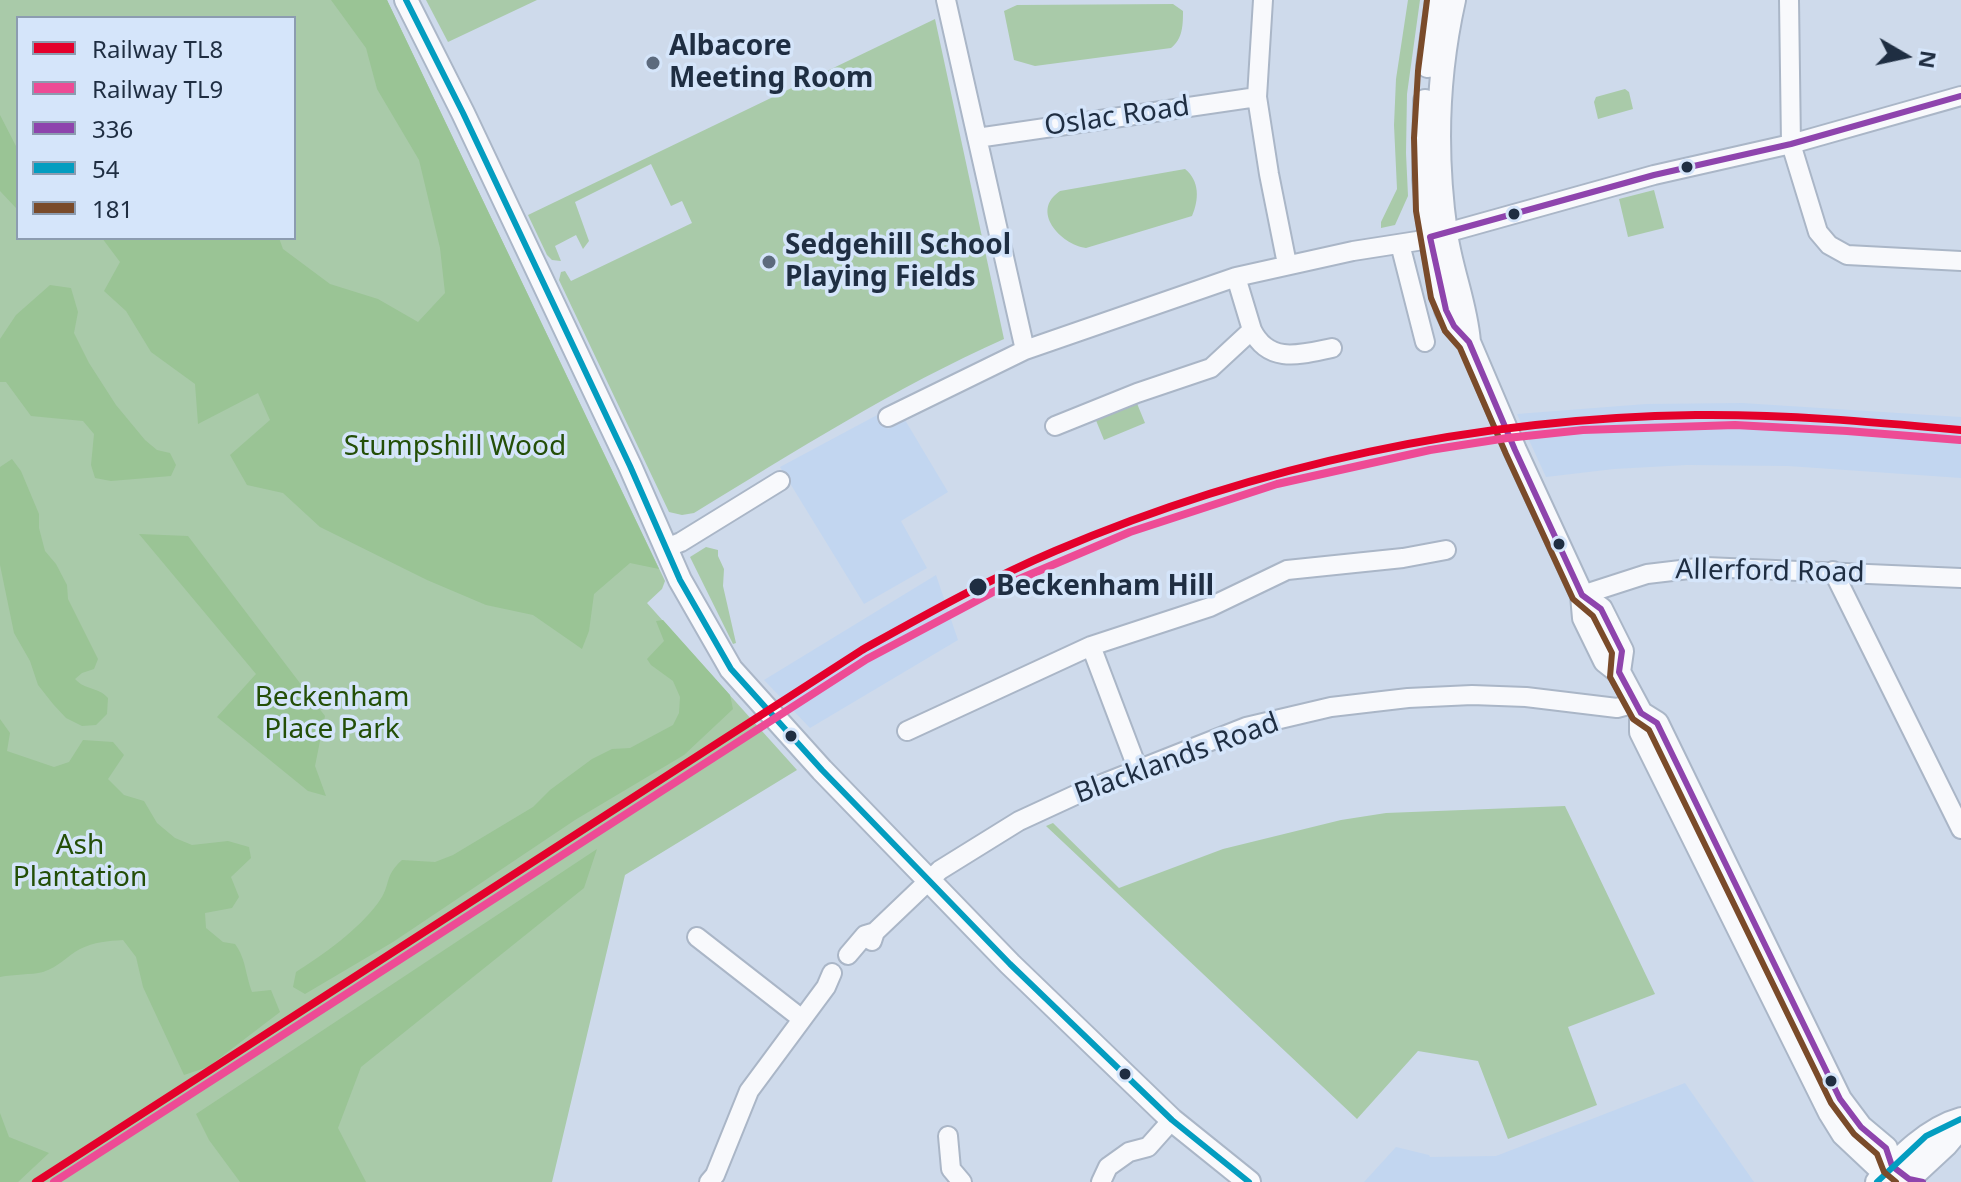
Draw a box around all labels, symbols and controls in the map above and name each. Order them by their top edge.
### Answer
legend [16,16,296,240]
north arrow [1865,16,1945,96]
place label: Albacore Meeting Room [669,30,873,96]
text: Railway TL8 [92,32,223,65]
text: N [1912,49,1945,71]
marker: Albacore Meeting Room [644,54,662,72]
text: Railway TL9 [92,72,223,105]
street label: Oslac Road [1042,90,1192,144]
text: 336 [92,112,133,145]
text: 54 [92,152,119,185]
unlabelled marker [1679,159,1695,175]
text: 181 [92,192,133,225]
unlabelled marker [1506,206,1522,222]
place label: Sedgehill School Playing Fields [785,229,1011,295]
marker: Sedgehill School Playing Fields [760,253,778,271]
park label: Stumpshill Wood [344,430,566,464]
unlabelled marker [1551,536,1567,552]
street label: Allerford Road [1675,554,1865,590]
place label: Beckenham Hill [996,570,1214,604]
marker: Beckenham Hill [967,576,989,598]
park label: Beckenham Place Park [255,681,409,747]
street label: Blacklands Road [1070,706,1284,812]
unlabelled marker [783,728,799,744]
park label: Ash Plantation [13,829,147,895]
unlabelled marker [1117,1066,1133,1082]
unlabelled marker [1823,1073,1839,1089]

